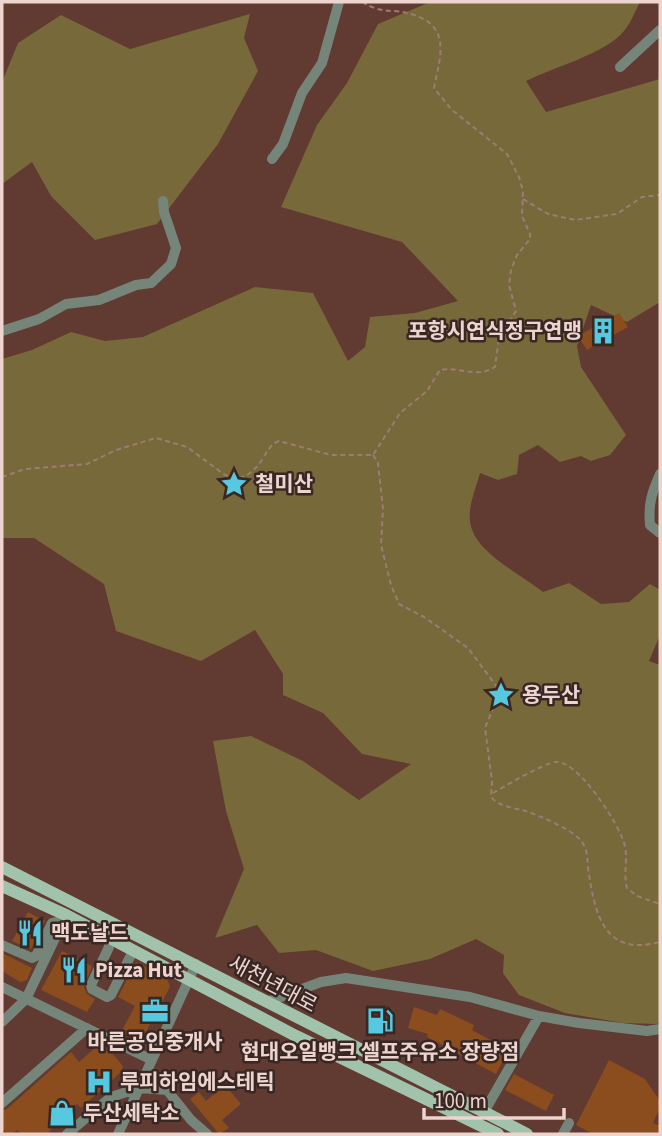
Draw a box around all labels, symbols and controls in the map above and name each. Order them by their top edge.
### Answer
place label: 포항시연식정구연맹 [408,316,582,346]
building icon: 포항시연식정구연맹 [588,316,618,346]
place icon: 철미산 [219,469,249,499]
place label: 철미산 [255,469,313,499]
place icon: 용두산 [486,680,516,710]
place label: 용두산 [522,680,580,710]
restaurant icon: 맥도날드 [15,918,45,948]
place label: 맥도날드 [51,918,128,948]
street label: 새천년대로 [223,948,323,1020]
restaurant icon: Pizza Hut [59,955,89,985]
place label: Pizza Hut [95,955,182,985]
office icon: 바른공인중개사 [140,996,170,1026]
fuel station icon: 현대오일뱅크 셀프주유소 장량점 [365,1006,395,1036]
place label: 바른공인중개사 [87,1027,223,1057]
place label: 현대오일뱅크 셀프주유소 장량점 [241,1037,519,1067]
hospital icon: 루피하임에스테틱 [84,1067,114,1097]
place label: 루피하임에스테틱 [120,1067,275,1097]
scale bar [424,1076,564,1120]
text: 100 m [434,1086,487,1116]
shop icon: 두산세탁소 [47,1098,77,1128]
place label: 두산세탁소 [83,1098,180,1128]

